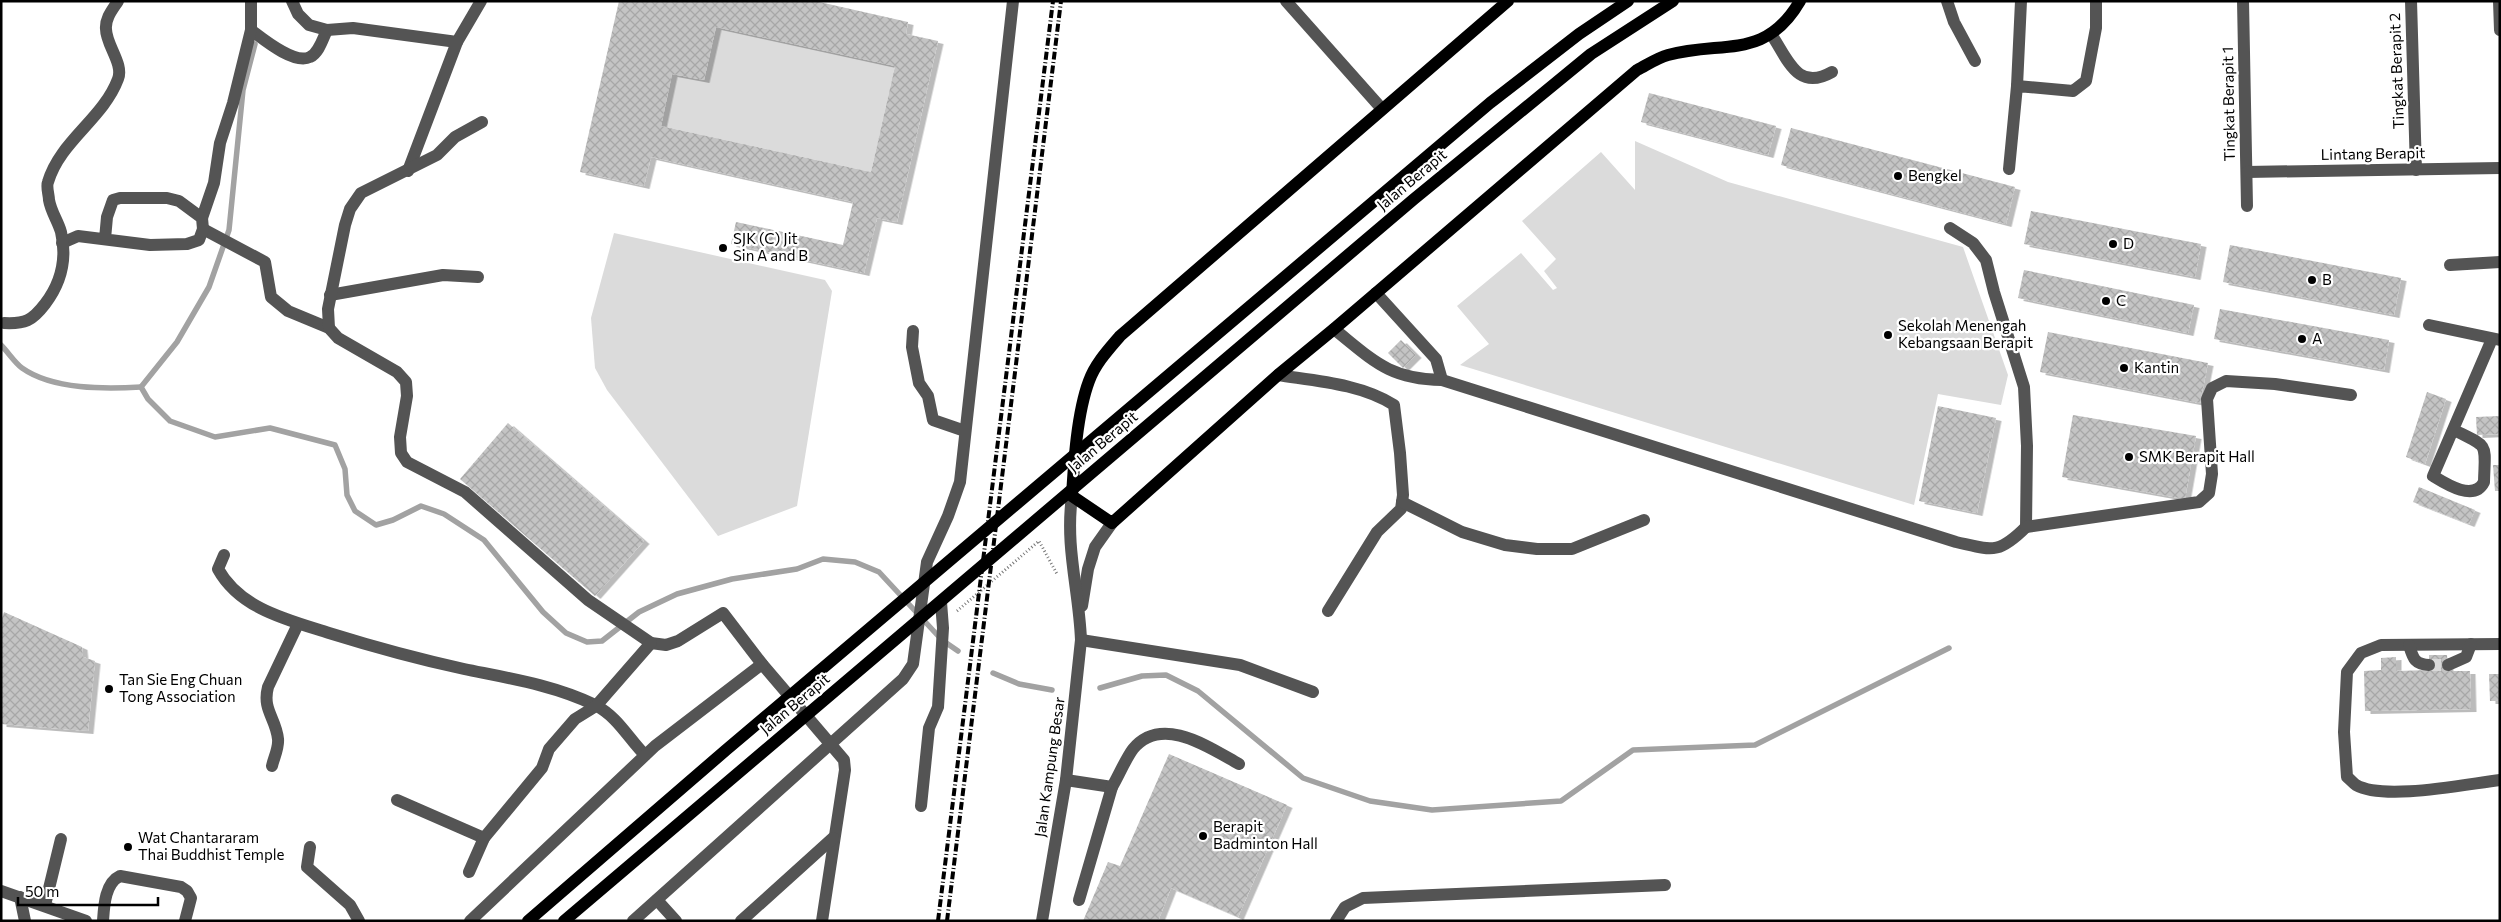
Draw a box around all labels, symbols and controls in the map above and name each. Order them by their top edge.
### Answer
street label: Tingkat Berapit 2 [2385,12,2407,130]
street label: Tingkat Berapit 1 [2218,47,2238,161]
street label: Lintang Berapit [2320,143,2426,163]
street label: Jalan Berapit [1373,145,1450,214]
place label: Bengkel [1908,166,1962,184]
marker: Bengkel [1892,170,1904,182]
place label: SJK (C) Jit Sin A and B [733,229,808,264]
place label: D [2123,234,2134,252]
marker: D [2107,238,2119,250]
marker: SJK (C) Jit Sin A and B [717,242,729,254]
place label: B [2322,270,2332,288]
marker: B [2306,274,2318,286]
place label: C [2116,291,2126,309]
marker: C [2100,295,2112,307]
place label: Sekolah Menengah Kebangsaan Berapit [1898,316,2033,351]
marker: Sekolah Menengah Kebangsaan Berapit [1882,329,1894,341]
place label: A [2312,329,2322,347]
marker: A [2296,333,2308,345]
place label: Kantin [2134,358,2179,376]
marker: Kantin [2118,362,2130,374]
street label: Jalan Berapit [1064,407,1141,476]
place label: SMK Berapit Hall [2139,447,2255,465]
marker: SMK Berapit Hall [2123,451,2135,463]
street label: Jalan Berapit [756,669,833,738]
place label: Tan Sie Eng Chuan Tong Association [119,670,242,705]
marker: Tan Sie Eng Chuan Tong Association [103,683,115,695]
street label: Jalan Kampung Besar [1030,696,1068,838]
place label: Berapit Badminton Hall [1213,817,1318,852]
place label: Wat Chantararam Thai Buddhist Temple [138,828,285,863]
marker: Berapit Badminton Hall [1197,830,1209,842]
marker: Wat Chantararam Thai Buddhist Temple [122,841,134,853]
scale bar [18,874,158,906]
text: 50 m [25,882,59,900]

